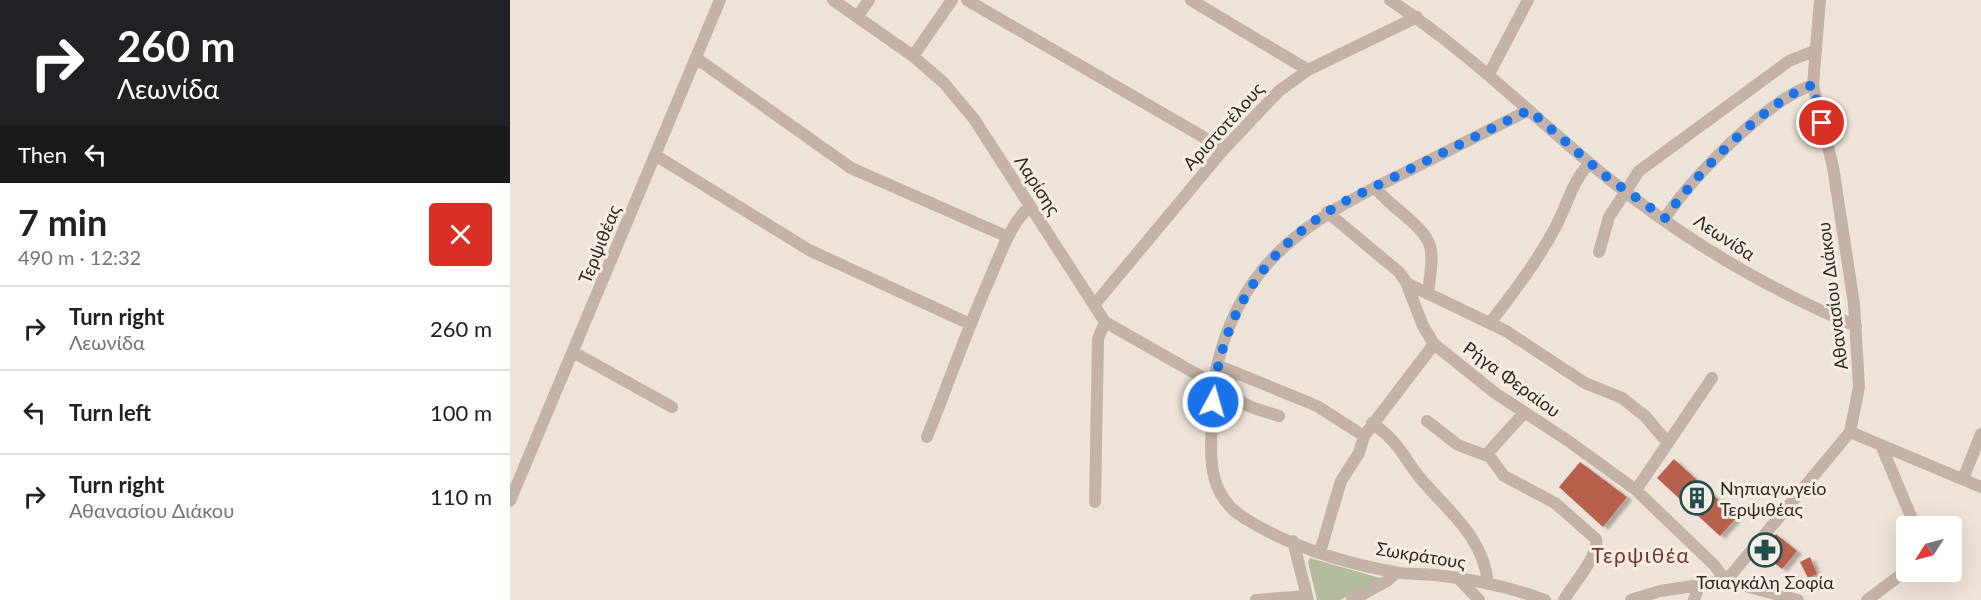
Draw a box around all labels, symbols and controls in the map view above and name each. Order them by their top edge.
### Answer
text: 260 m [117,21,235,71]
icon: right [18,24,96,102]
text: Λεωνίδα [117,72,219,105]
street label: Αριστοτέλους [1178,77,1268,174]
pin [1796,97,1847,148]
icon: arrive [1805,106,1838,139]
icon: left [79,138,112,171]
text: Then [18,141,67,168]
street label: Λαρίσης [1011,151,1066,220]
text: 7 min [18,200,107,244]
street label: Τερψιθέας [573,201,625,287]
button: close [429,203,492,266]
street label: Λεωνίδα [1690,209,1760,265]
street label: Αθανασίου Διάκου [1812,221,1852,371]
text: 490 m · 12:32 [18,245,141,269]
text: Turn right [69,303,164,330]
icon: right [18,312,51,345]
text: 260 m [430,315,492,342]
text: Λεωνίδα [69,330,145,354]
street label: Ρήγα Φεραίου [1459,336,1565,422]
position arrow [1181,370,1245,434]
icon: left [18,396,51,429]
text: Turn left [69,399,151,426]
text: 100 m [430,399,492,426]
text: Turn right [69,471,164,498]
place label: Νηπιαγωγείο Τερψιθέας [1720,477,1826,520]
icon: right [18,480,51,513]
building icon: Νηπιαγωγείο Τερψιθέας [1679,480,1715,516]
text: 110 m [430,483,492,510]
text: Αθανασίου Διάκου [69,498,234,522]
north arrow [1896,516,1962,582]
map controls [1896,516,1962,582]
pharmacy icon: Τσιαγκάλη Σοφία [1747,532,1783,568]
street label: Σωκράτους [1375,537,1468,573]
district label: Τερψιθέα [1591,542,1691,567]
place label: Τσιαγκάλη Σοφία [1696,571,1834,593]

